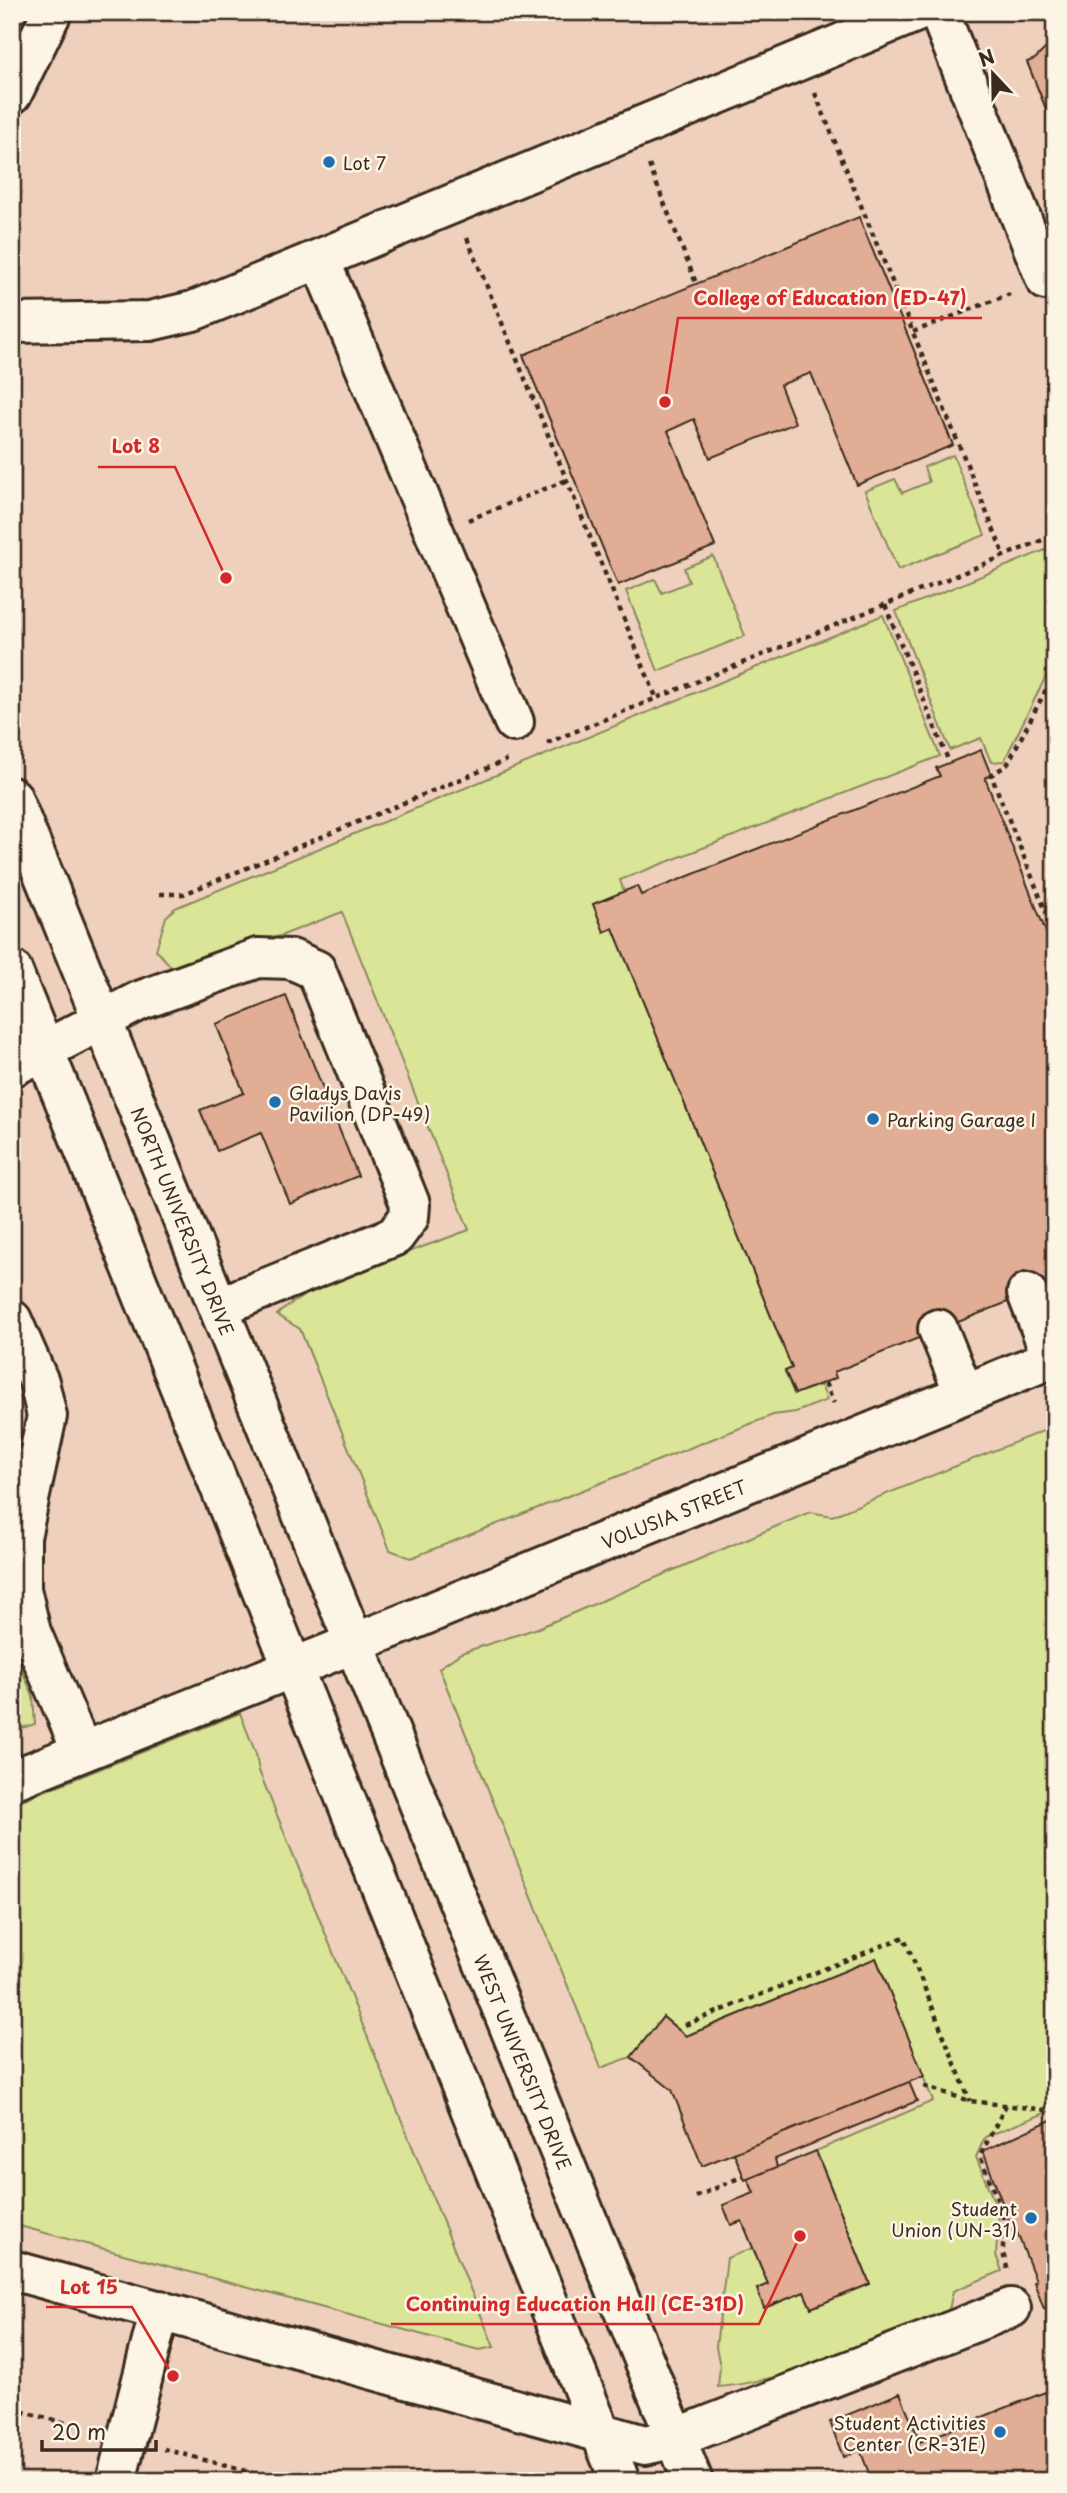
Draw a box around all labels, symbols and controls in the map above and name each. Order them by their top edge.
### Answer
north arrow [958,38,1028,108]
text: N [974,42,998,73]
place label: Lot 7 [343,149,386,176]
marker: Lot 7 [321,154,337,170]
callout: College of Education (ED-47) [678,278,982,318]
text: College of Education (ED-47) [693,283,967,311]
callout: Lot 8 [98,427,175,467]
text: Lot 8 [112,431,160,459]
place label: Gladys Davis Pavilion (DP-49) [289,1079,430,1127]
marker: Gladys Davis Pavilion (DP-49) [267,1094,283,1110]
street label: NORTH UNIVERSITY DRIVE [125,1103,241,1339]
place label: Parking Garage I [887,1106,1036,1133]
marker: Parking Garage I [865,1111,881,1127]
street label: VOLUSIA STREET [597,1472,751,1555]
street label: WEST UNIVERSITY DRIVE [467,1950,579,2174]
place label: Student Union (UN-31) [891,2195,1017,2243]
marker: Student Union (UN-31) [1023,2210,1039,2226]
callout: Lot 15 [46,2267,132,2307]
text: Lot 15 [60,2272,118,2300]
callout: Continuing Education Hall (CE-31D) [391,2284,759,2324]
text: Continuing Education Hall (CE-31D) [406,2289,744,2317]
scale bar [42,2409,156,2453]
place label: Student Activities Center (CR-31E) [834,2409,986,2457]
text: 20 m [52,2415,106,2447]
marker: Student Activities Center (CR-31E) [992,2424,1008,2440]

